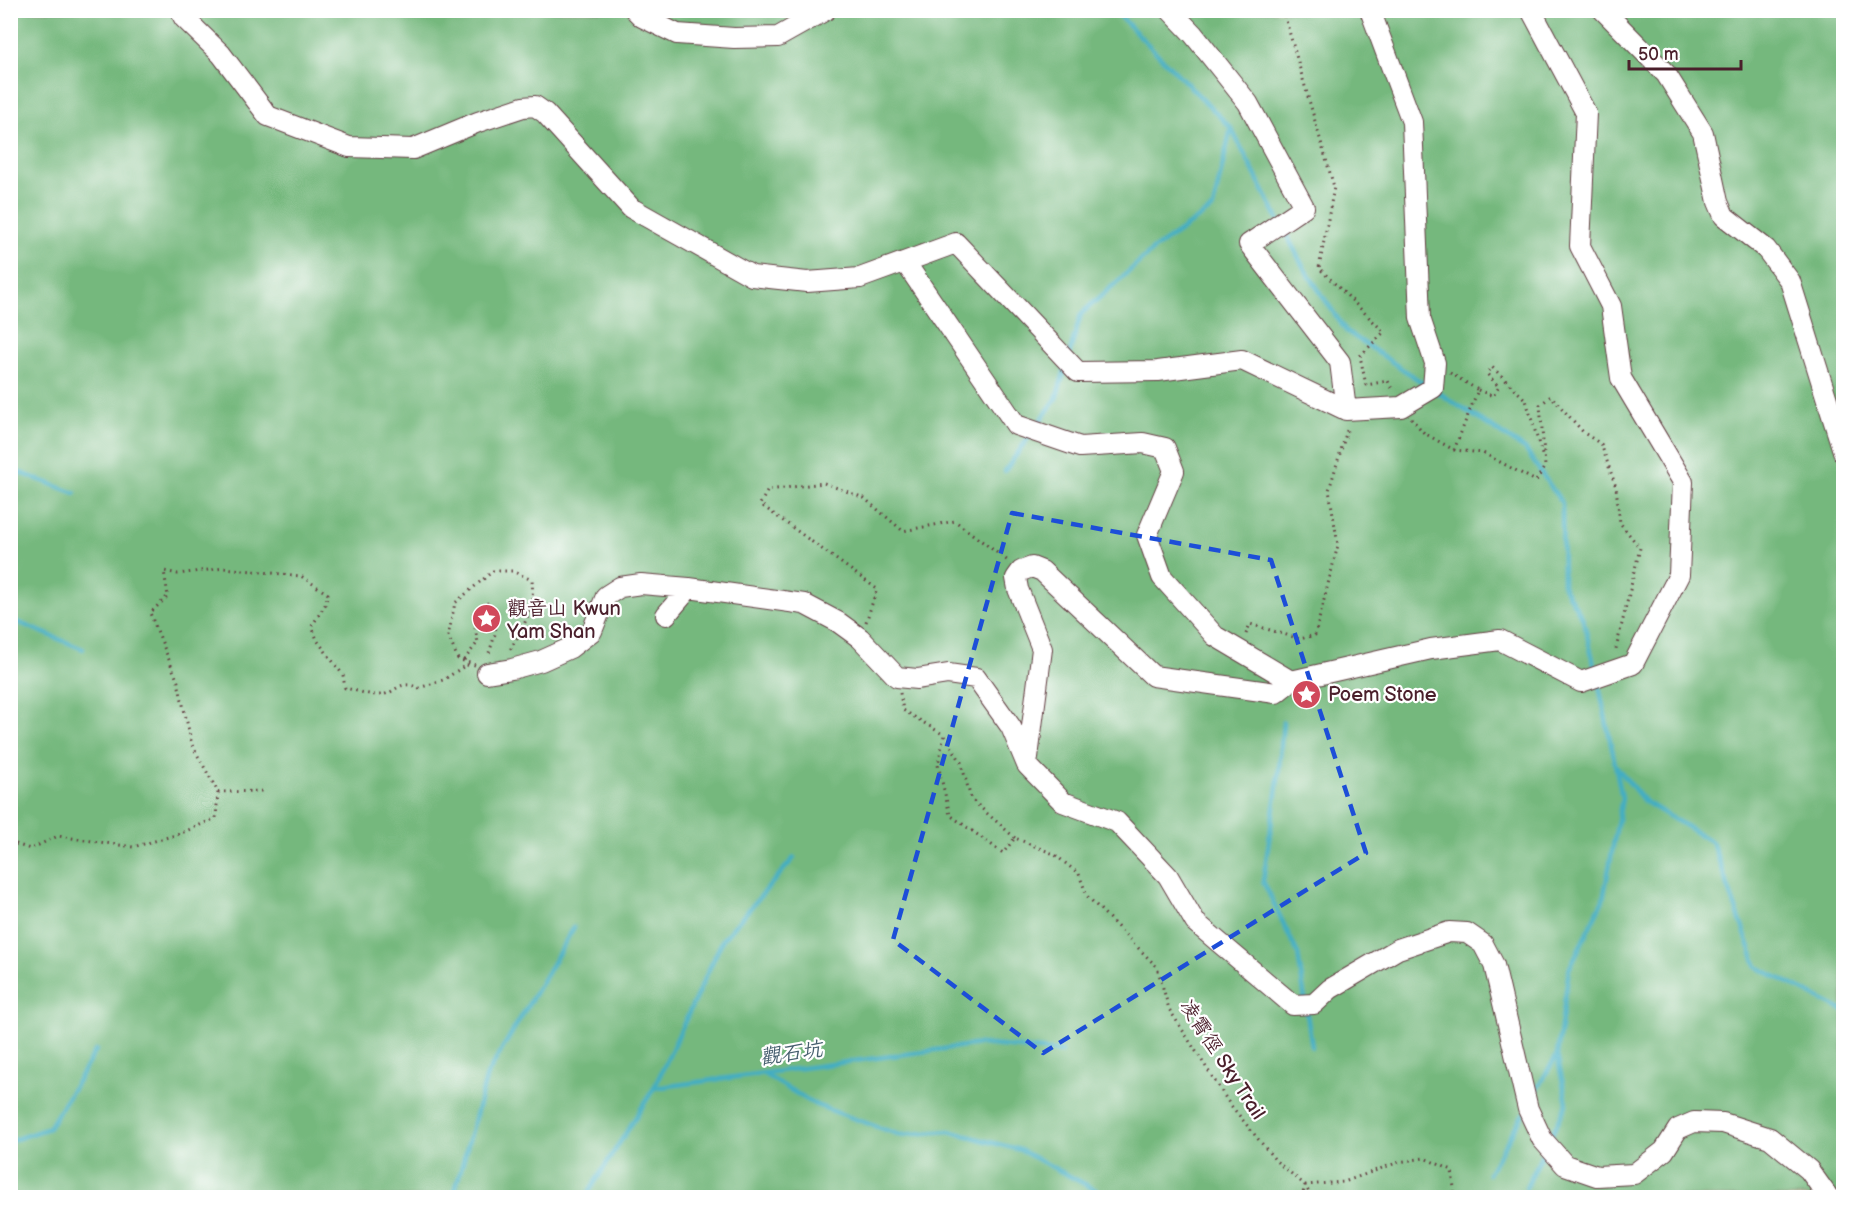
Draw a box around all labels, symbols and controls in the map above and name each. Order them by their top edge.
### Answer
scale bar [1629,33,1742,71]
text: 50 m [1638,44,1679,65]
place label: 觀音山 Kwun Yam Shan [506,597,621,644]
place icon: 觀音山 Kwun Yam Shan [470,603,502,635]
place icon: Poem Stone [1291,678,1323,710]
place label: Poem Stone [1328,683,1437,707]
street label: 凌霄徑 Sky Trail [1174,995,1270,1124]
water label: 觀石坑 [758,1036,826,1070]

